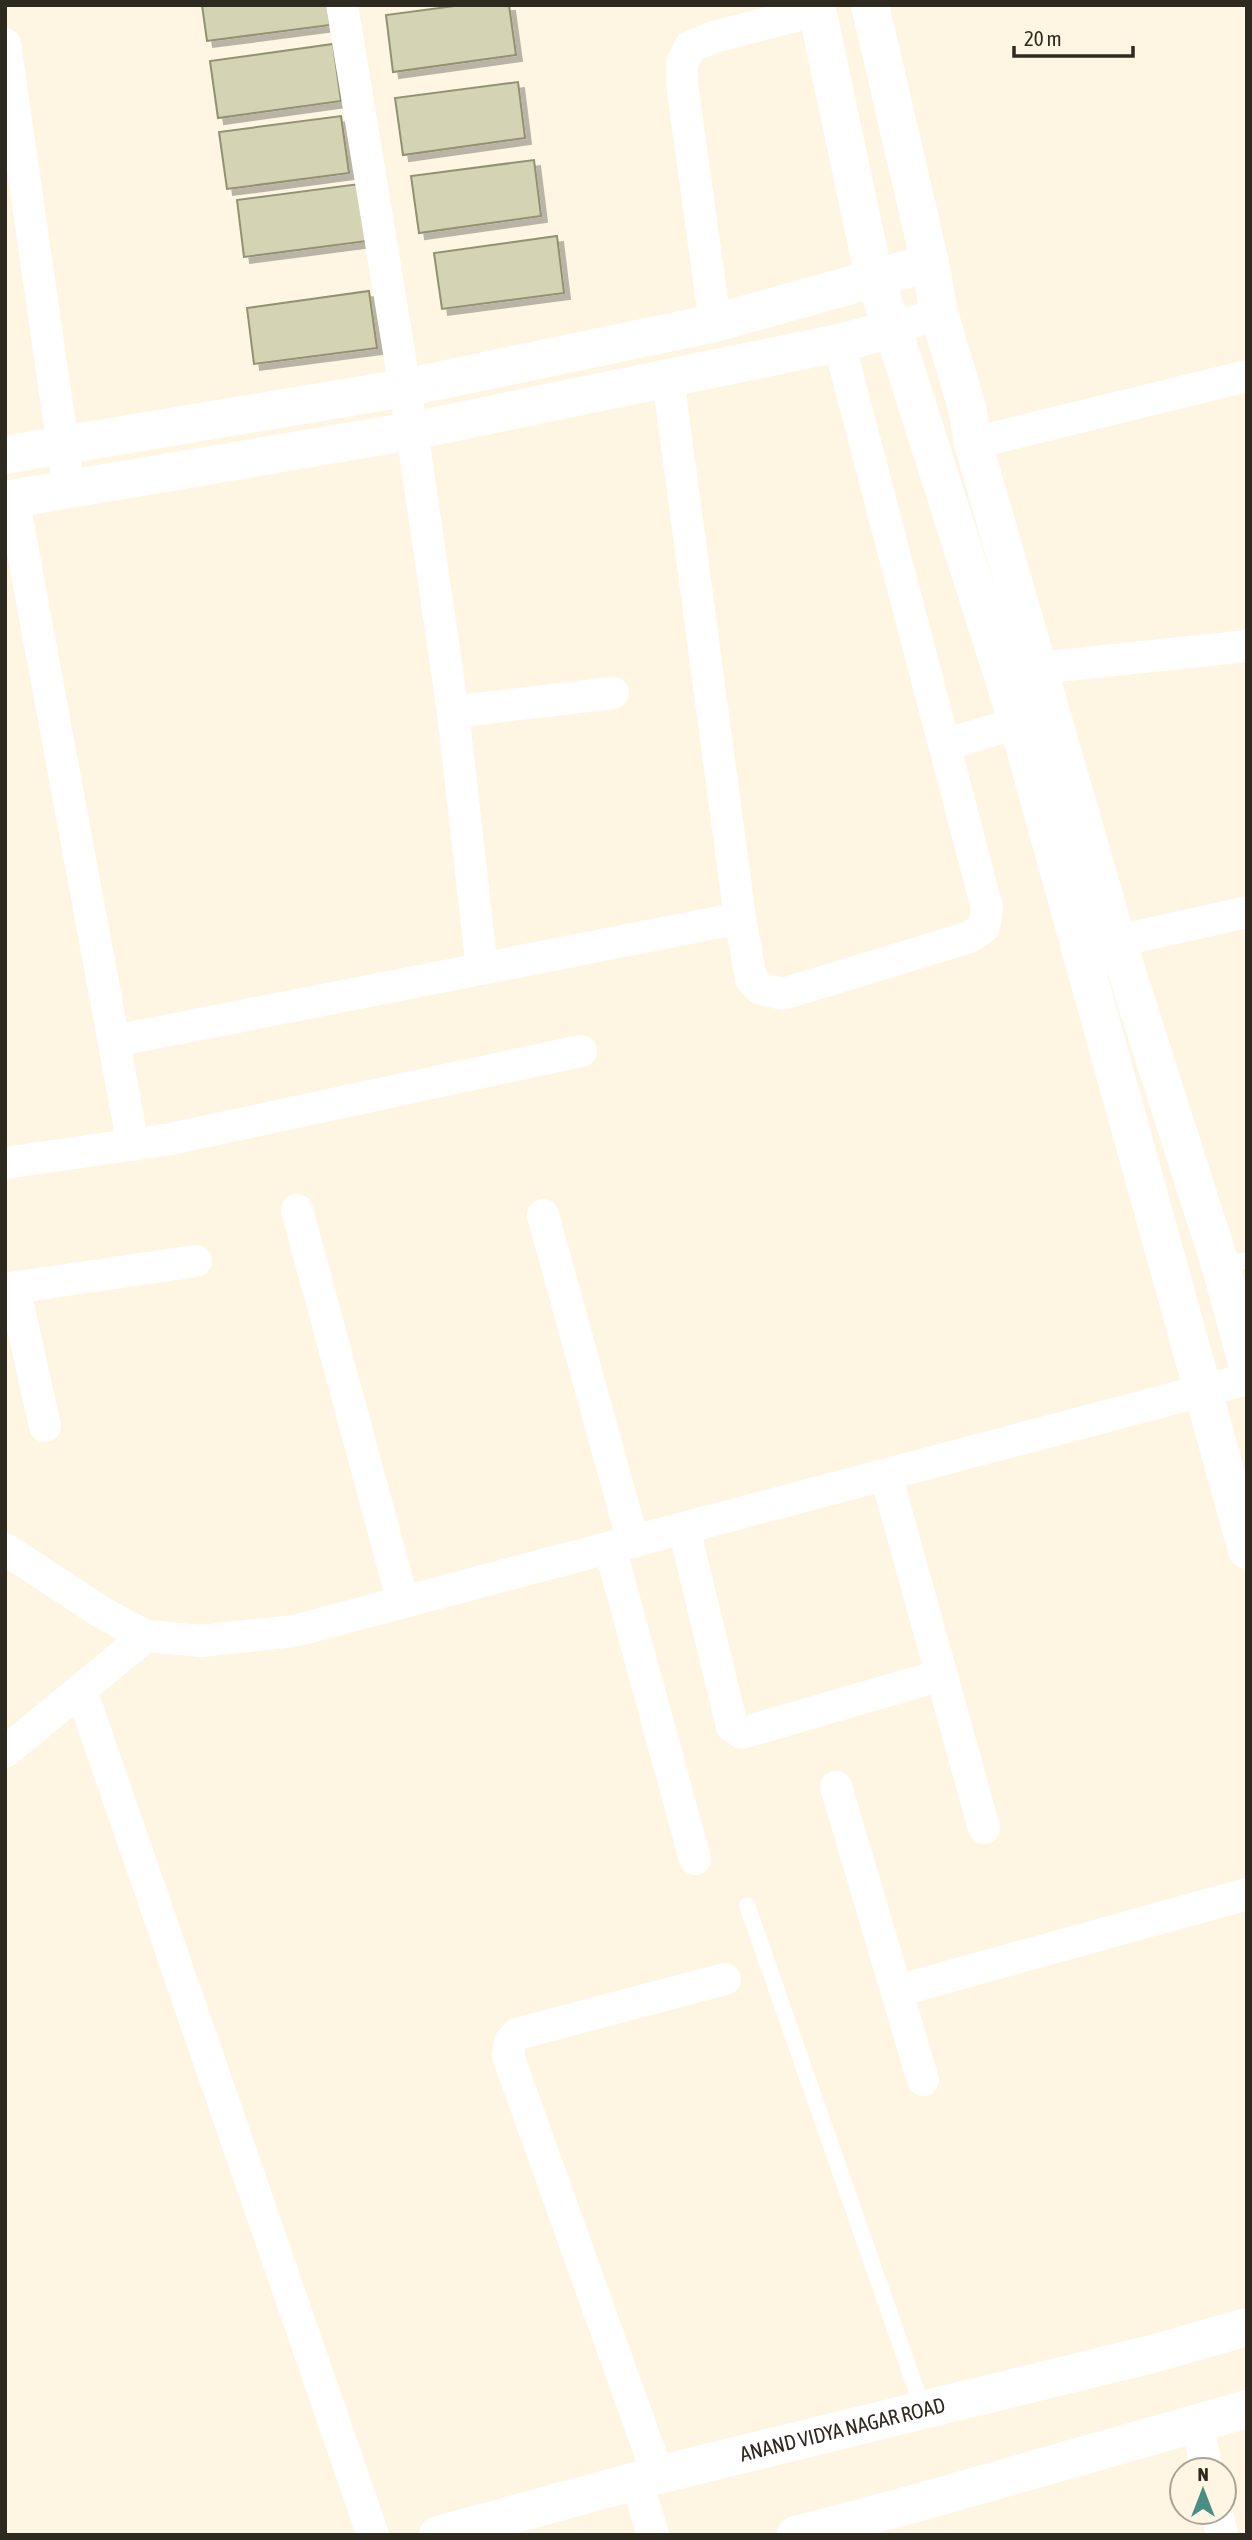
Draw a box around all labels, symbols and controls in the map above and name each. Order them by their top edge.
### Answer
scale bar [1014,14,1133,58]
text: 20 m [1024,26,1062,50]
street label: ANAND VIDYA NAGAR ROAD [737,2392,947,2466]
north arrow [1168,2456,1238,2526]
text: N [1197,2463,1209,2485]

